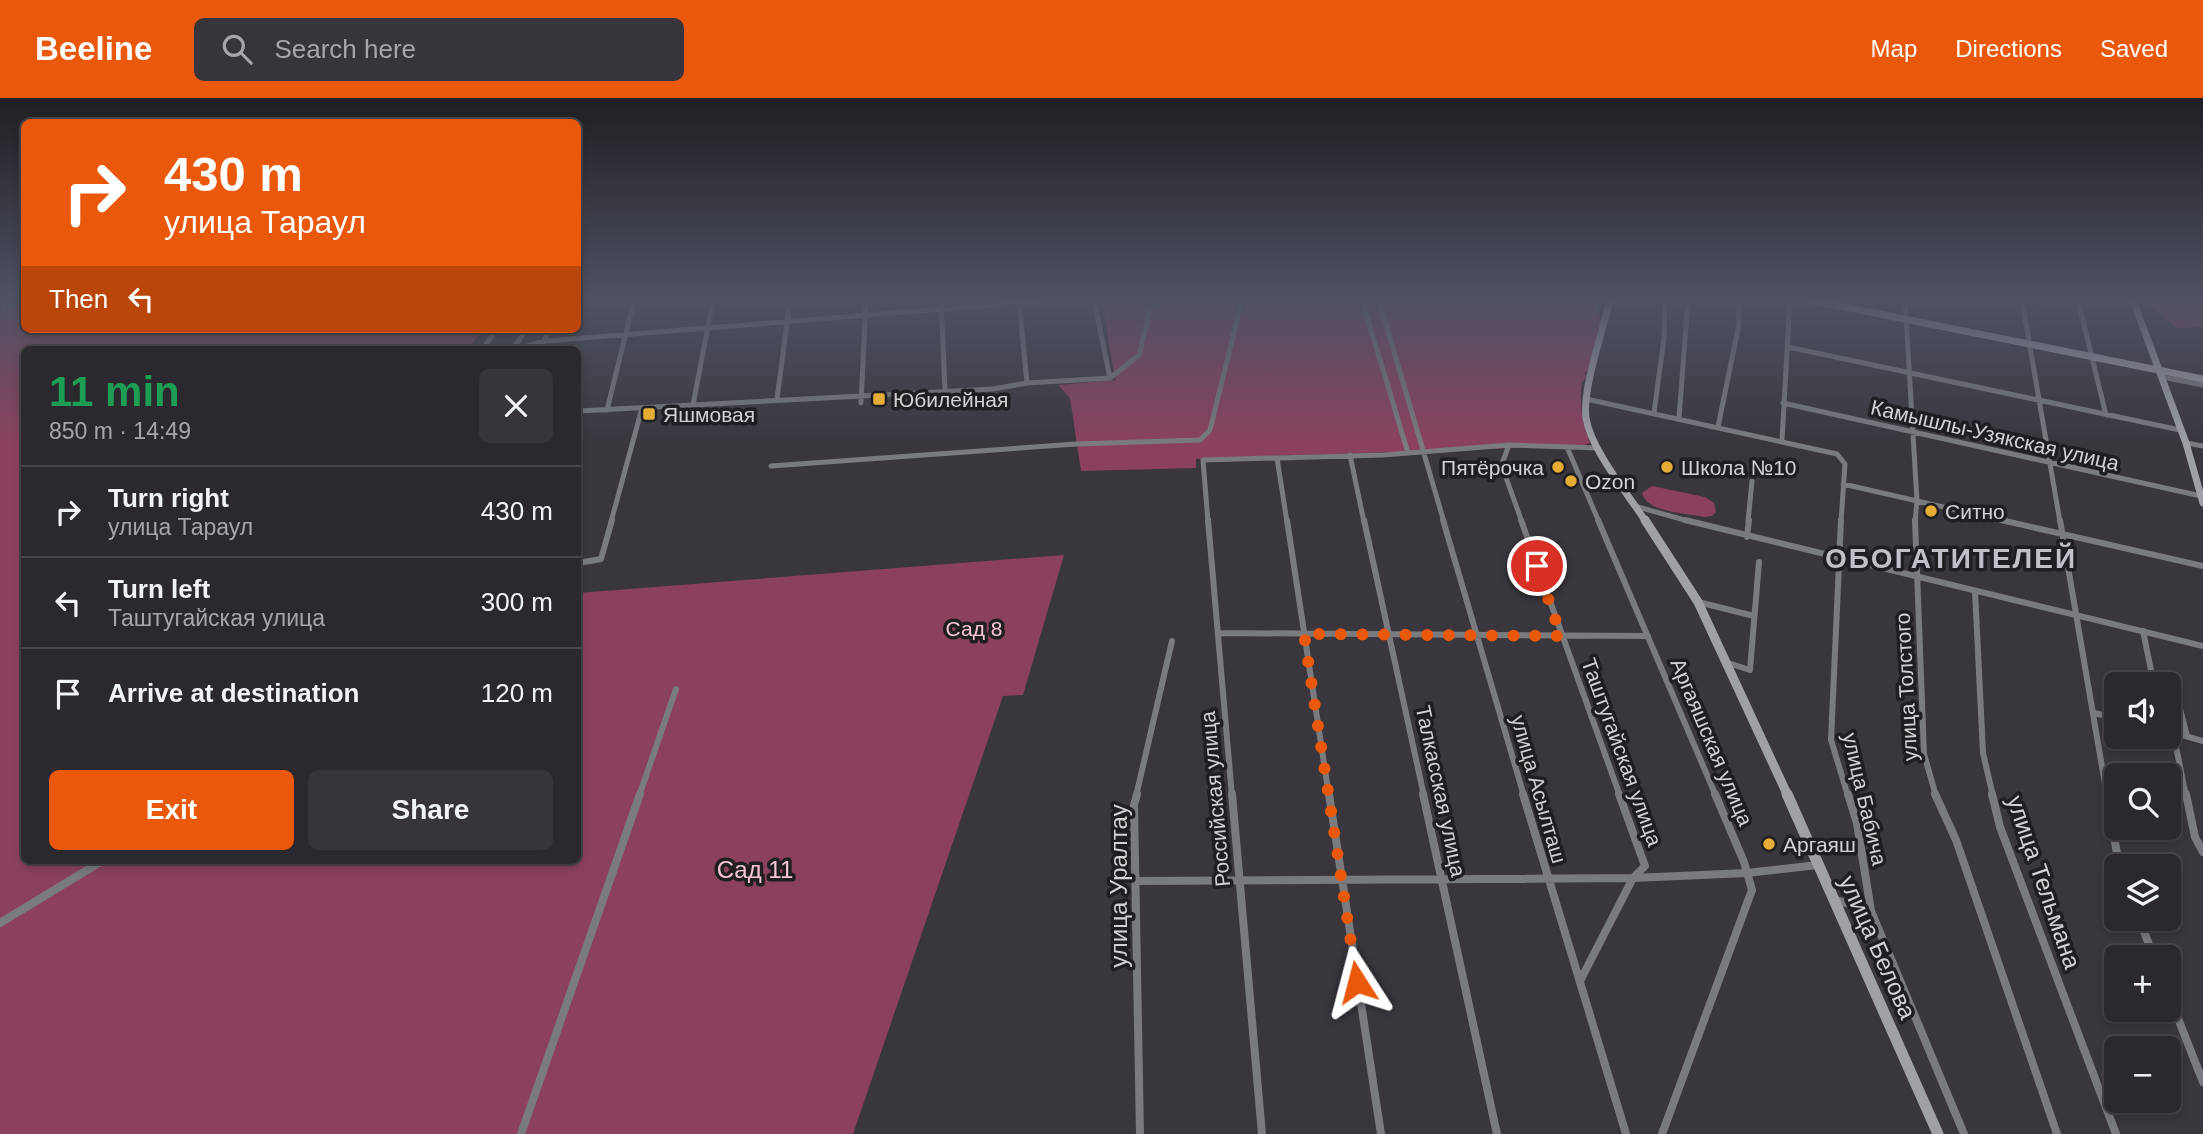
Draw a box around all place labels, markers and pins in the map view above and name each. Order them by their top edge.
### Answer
place label: Юбилейная [893,388,1008,411]
marker: Юбилейная [871,391,887,407]
place label: Яшмовая [663,403,755,426]
marker: Яшмовая [641,406,657,422]
place label: Пятёрочка [1441,456,1544,479]
place label: Школа №10 [1681,456,1797,479]
marker: Пятёрочка [1550,459,1566,475]
marker: Школа №10 [1659,459,1675,475]
place label: Ozon [1585,470,1635,493]
marker: Ozon [1563,473,1579,489]
place label: Ситно [1945,500,2005,523]
marker: Ситно [1923,503,1939,519]
pin [1507,536,1567,596]
place label: Аргаяш [1783,833,1856,856]
marker: Аргаяш [1761,836,1777,852]

